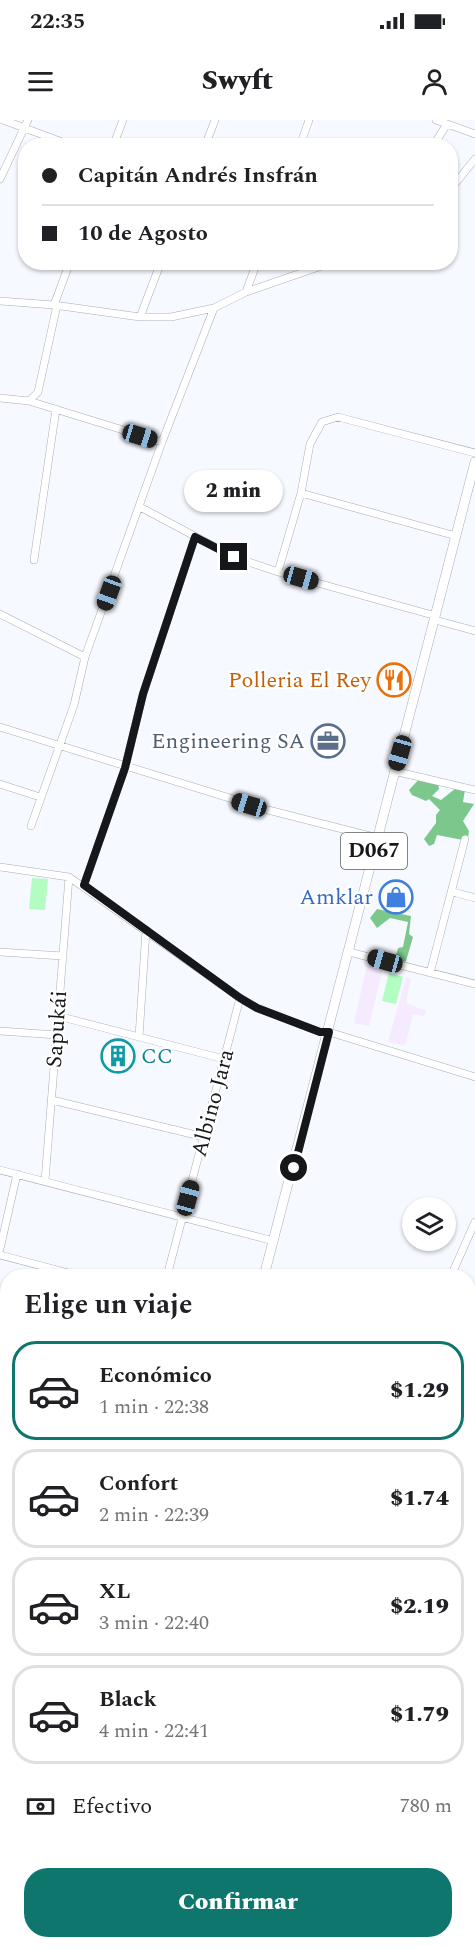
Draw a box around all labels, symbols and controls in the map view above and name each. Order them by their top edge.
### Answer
text: 22:35 [30,5,85,38]
text: Swyft [202,60,273,102]
icon: menu [24,65,57,98]
icon: person [418,65,451,98]
text: Capitán Andrés Insfrán [78,159,318,192]
text: 10 de Agosto [78,217,208,250]
car [120,422,160,450]
callout: 2 min [184,470,284,512]
text: 2 min [206,476,261,506]
route end [220,543,247,570]
car [281,564,321,592]
car [94,573,124,613]
restaurant icon: Polleria El Rey [376,662,412,698]
place label: Polleria El Rey [228,664,372,697]
office icon: Engineering SA [310,723,346,759]
place label: Engineering SA [151,725,305,758]
car [386,733,414,773]
car [229,791,269,819]
road number: D067 [341,833,407,869]
shop icon: Amklar [378,879,414,915]
place label: Amklar [300,881,373,914]
car [365,947,405,975]
street label: Sapukái [38,989,76,1069]
building icon: CC [100,1038,136,1074]
place label: CC [141,1040,173,1073]
street label: Albino Jara [183,1045,243,1161]
route start [280,1154,307,1181]
car [175,1178,201,1218]
map controls [402,1197,456,1251]
button: layers [402,1197,456,1251]
text: Elige un viaje [24,1284,192,1326]
text: Económico [99,1359,212,1392]
icon: car [27,1364,81,1418]
text: $1.29 [390,1374,449,1407]
text: 1 min · 22:38 [99,1392,209,1422]
text: Confort [99,1467,178,1500]
icon: car [27,1472,81,1526]
text: $1.74 [390,1482,449,1515]
text: 2 min · 22:39 [99,1500,209,1530]
text: XL [99,1575,130,1608]
icon: car [27,1580,81,1634]
text: $2.19 [390,1590,449,1623]
text: 3 min · 22:40 [99,1608,209,1638]
text: Black [99,1683,157,1716]
icon: car [27,1688,81,1742]
text: $1.79 [390,1698,449,1731]
text: 4 min · 22:41 [99,1716,209,1746]
icon: cash [24,1790,57,1823]
text: Efectivo [72,1790,152,1823]
text: 780 m [400,1791,452,1821]
button: Confirmar [24,1868,452,1937]

